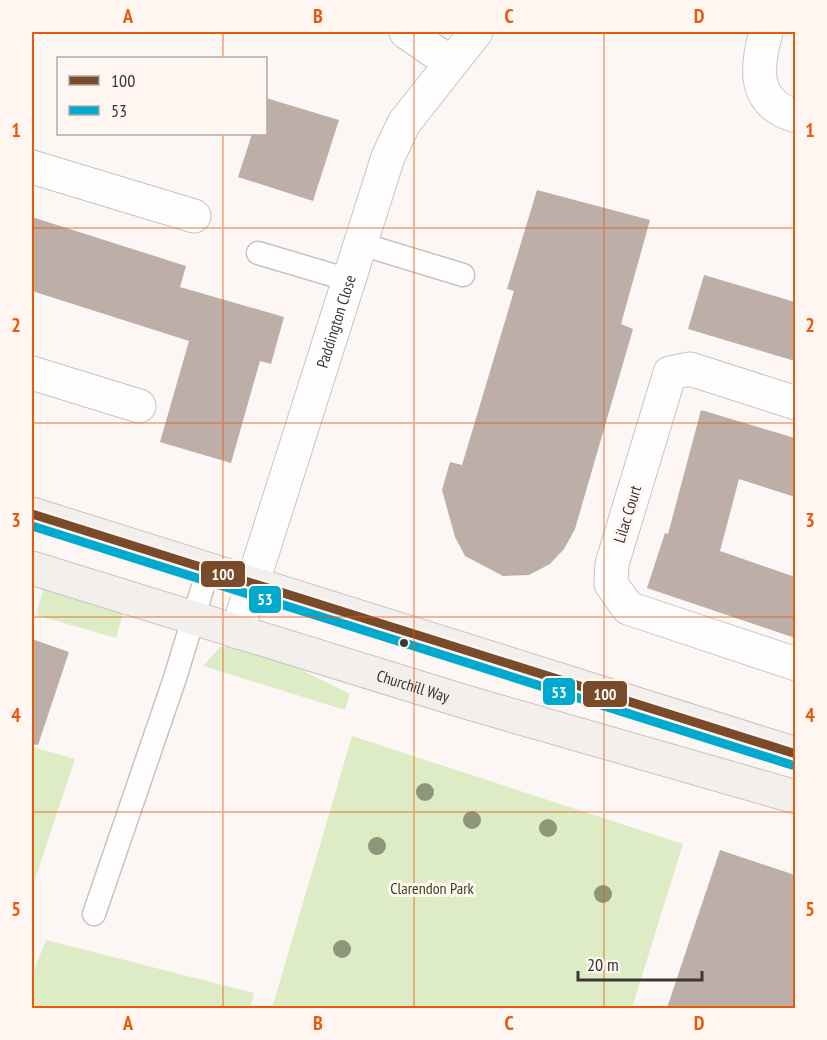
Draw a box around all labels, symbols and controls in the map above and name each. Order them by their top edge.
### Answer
text: A [122,3,134,29]
text: B [313,3,323,29]
text: C [504,3,514,29]
text: D [694,3,705,29]
legend [57,57,267,135]
text: 100 [111,69,135,92]
text: 53 [111,99,127,122]
text: 1 [11,117,21,143]
text: 1 [805,117,815,143]
street label: Paddington Close [312,272,360,370]
text: 2 [11,312,21,338]
text: 2 [805,312,815,338]
street label: Lilac Court [609,482,645,545]
text: 3 [11,507,21,533]
text: 3 [805,507,815,533]
line badge: 100 [200,560,246,588]
text: 100 [212,564,235,584]
line badge: 53 [248,585,282,614]
text: 53 [257,589,273,609]
unlabelled marker [398,637,410,649]
street label: Churchill Way [374,665,452,706]
line badge: 53 [542,677,576,706]
line badge: 100 [582,680,628,708]
text: 53 [551,682,567,702]
text: 100 [594,684,617,704]
text: 4 [11,702,21,728]
text: 4 [805,702,815,728]
park label: Clarendon Park [390,878,475,898]
text: 5 [11,896,21,922]
text: 5 [805,896,815,922]
scale bar [578,944,702,982]
text: 20 m [587,953,619,976]
text: A [122,1010,134,1036]
text: B [313,1010,323,1036]
text: C [504,1010,514,1036]
text: D [694,1010,705,1036]

